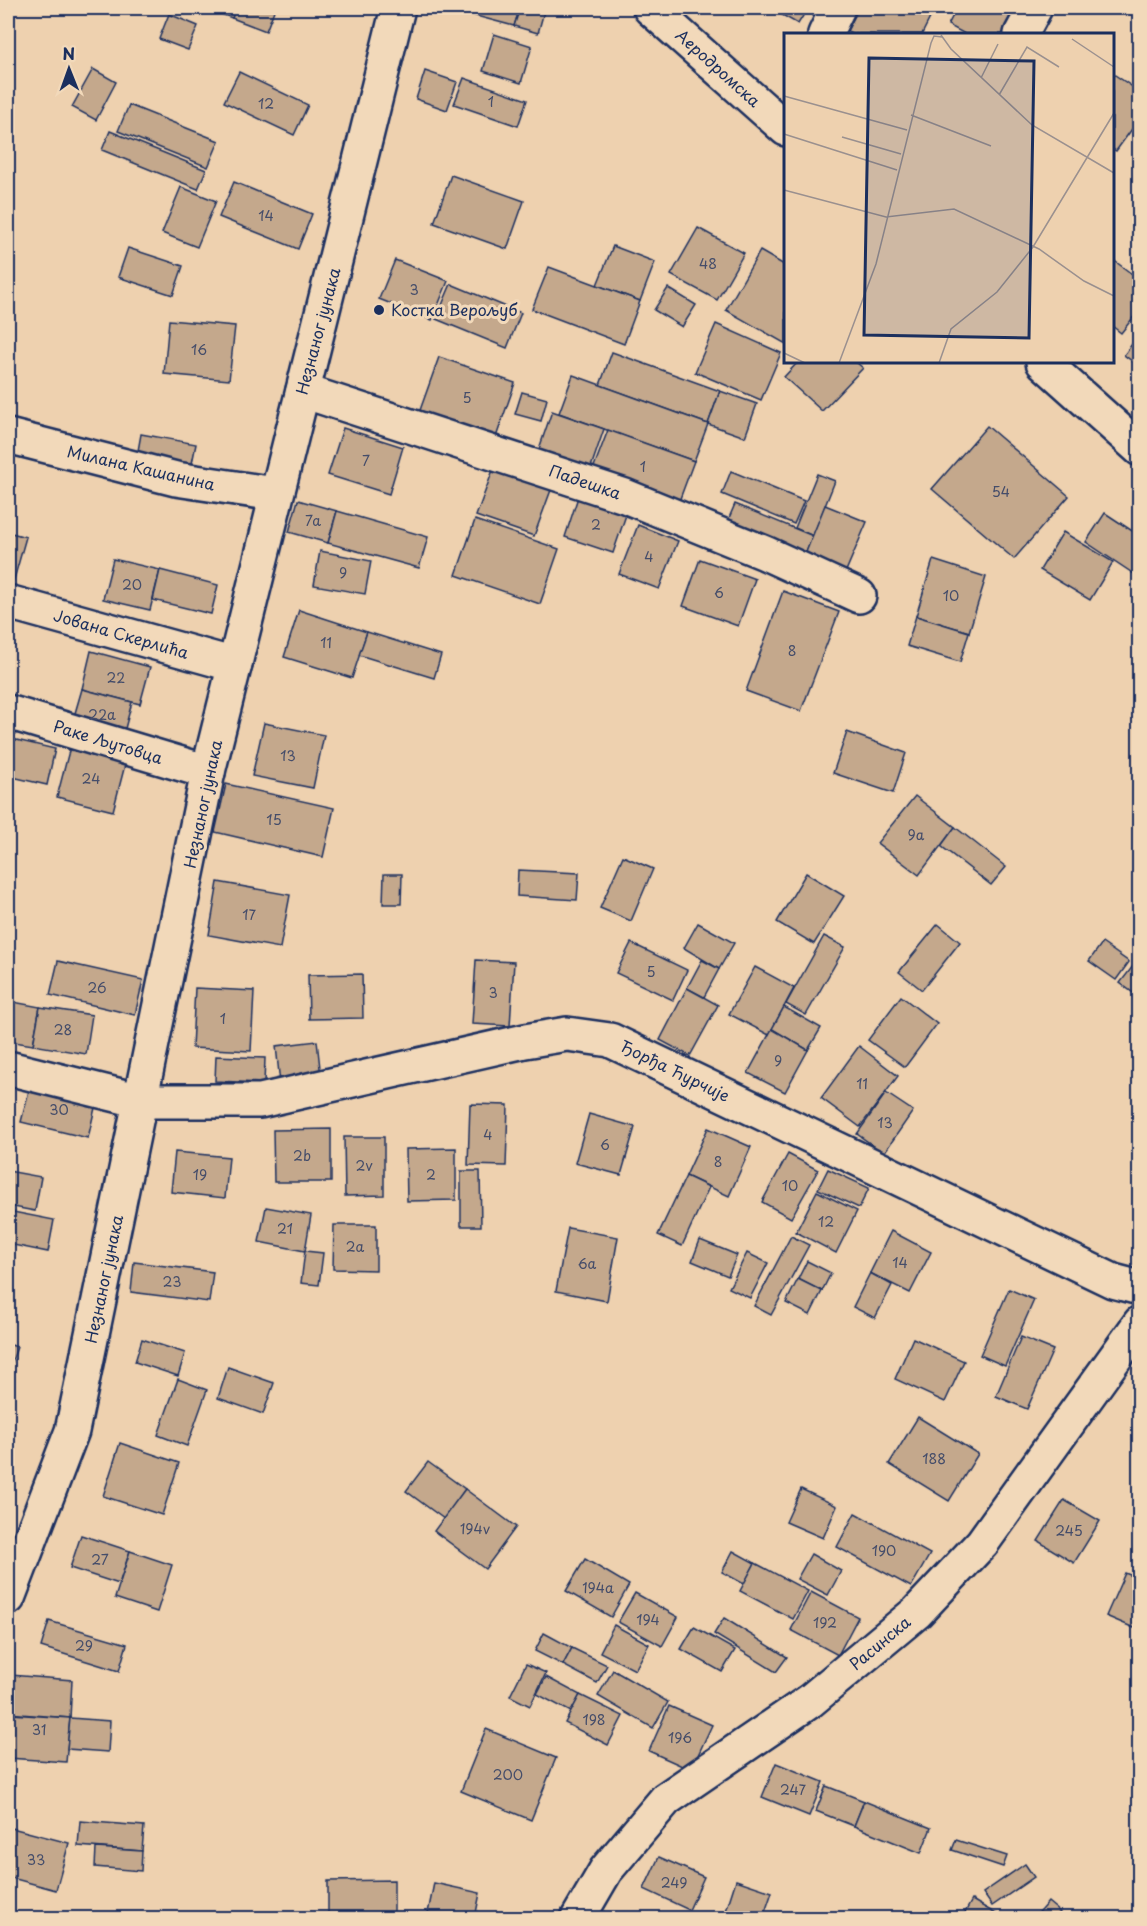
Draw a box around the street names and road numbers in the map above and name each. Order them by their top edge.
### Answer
street label: Аеродромска [671,23,766,112]
street label: Незнаног јунака [289,265,346,397]
street label: Милана Кашанина [65,438,218,496]
street label: Падешка [546,458,624,505]
street label: Јована Скерлића [51,602,192,664]
street label: Раке Љутовца [51,713,166,769]
street label: Незнаног јунака [177,737,227,870]
street label: Ђорђа Ћурчије [617,1033,734,1107]
street label: Незнаног јунака [78,1212,128,1345]
street label: Расинска [844,1610,915,1675]

